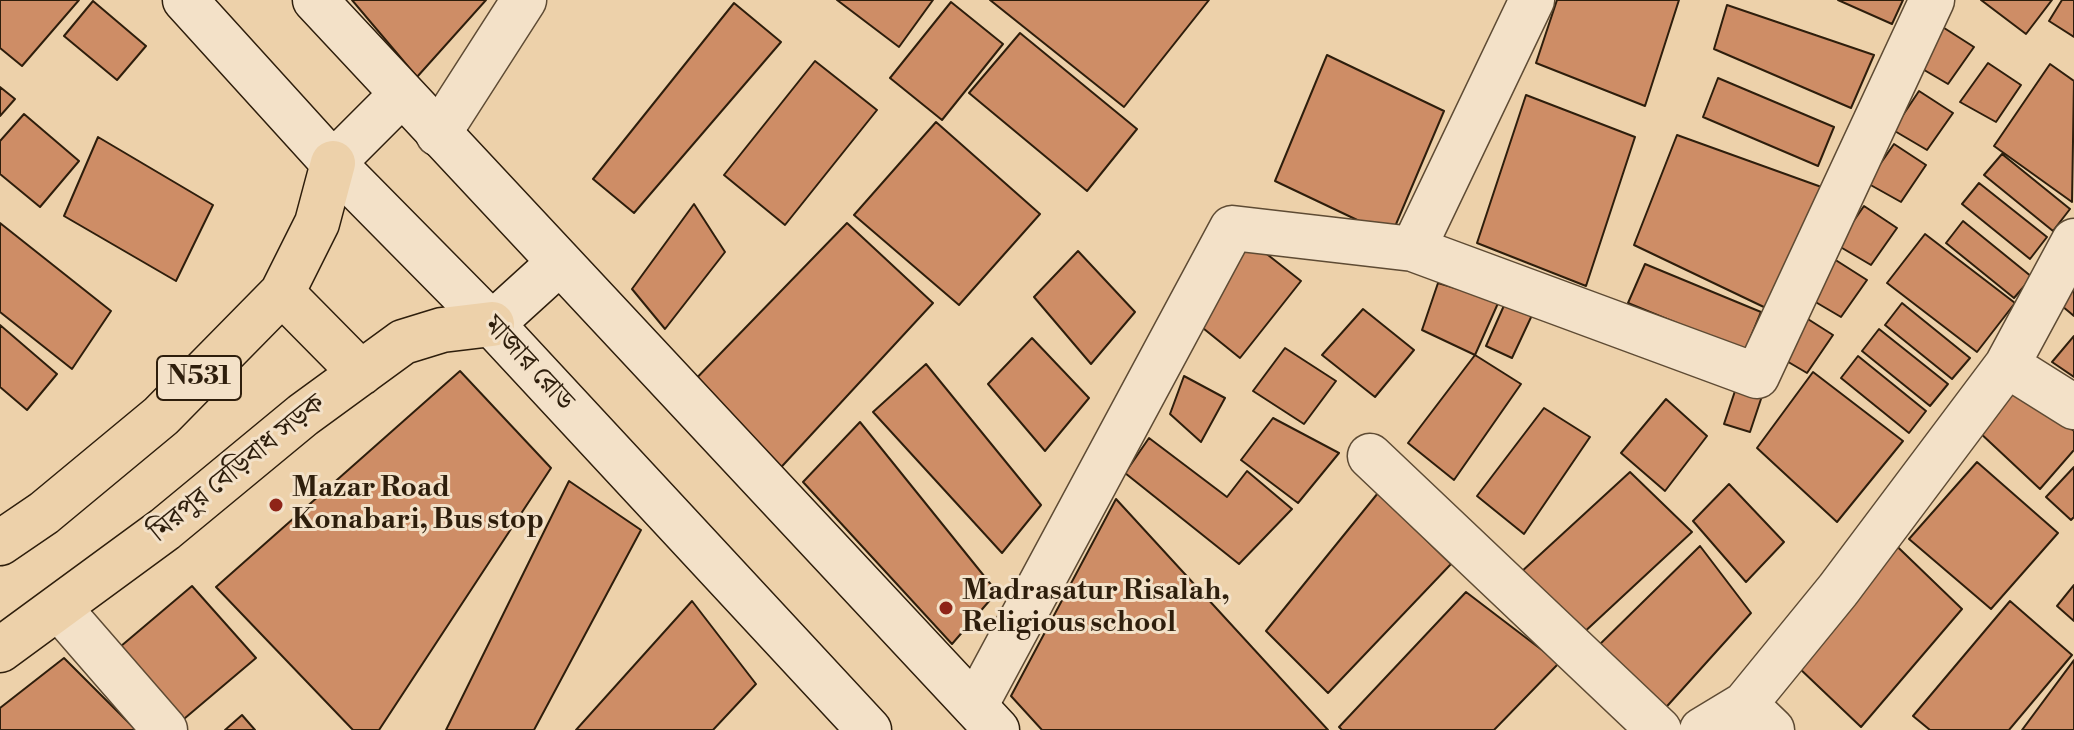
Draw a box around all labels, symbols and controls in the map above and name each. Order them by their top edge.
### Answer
street label: মাজার রোড [476,310,580,418]
road number: N531 [157,356,241,400]
street label: মিরপুর বেড়িবাধ সড়ক [144,388,332,550]
place label: Mazar Road Konabari, Bus stop [292,472,544,538]
marker: Mazar Road Konabari, Bus stop [267,496,285,514]
place label: Madrasatur Risalah, Religious school [962,575,1230,641]
marker: Madrasatur Risalah, Religious school [937,599,955,617]

